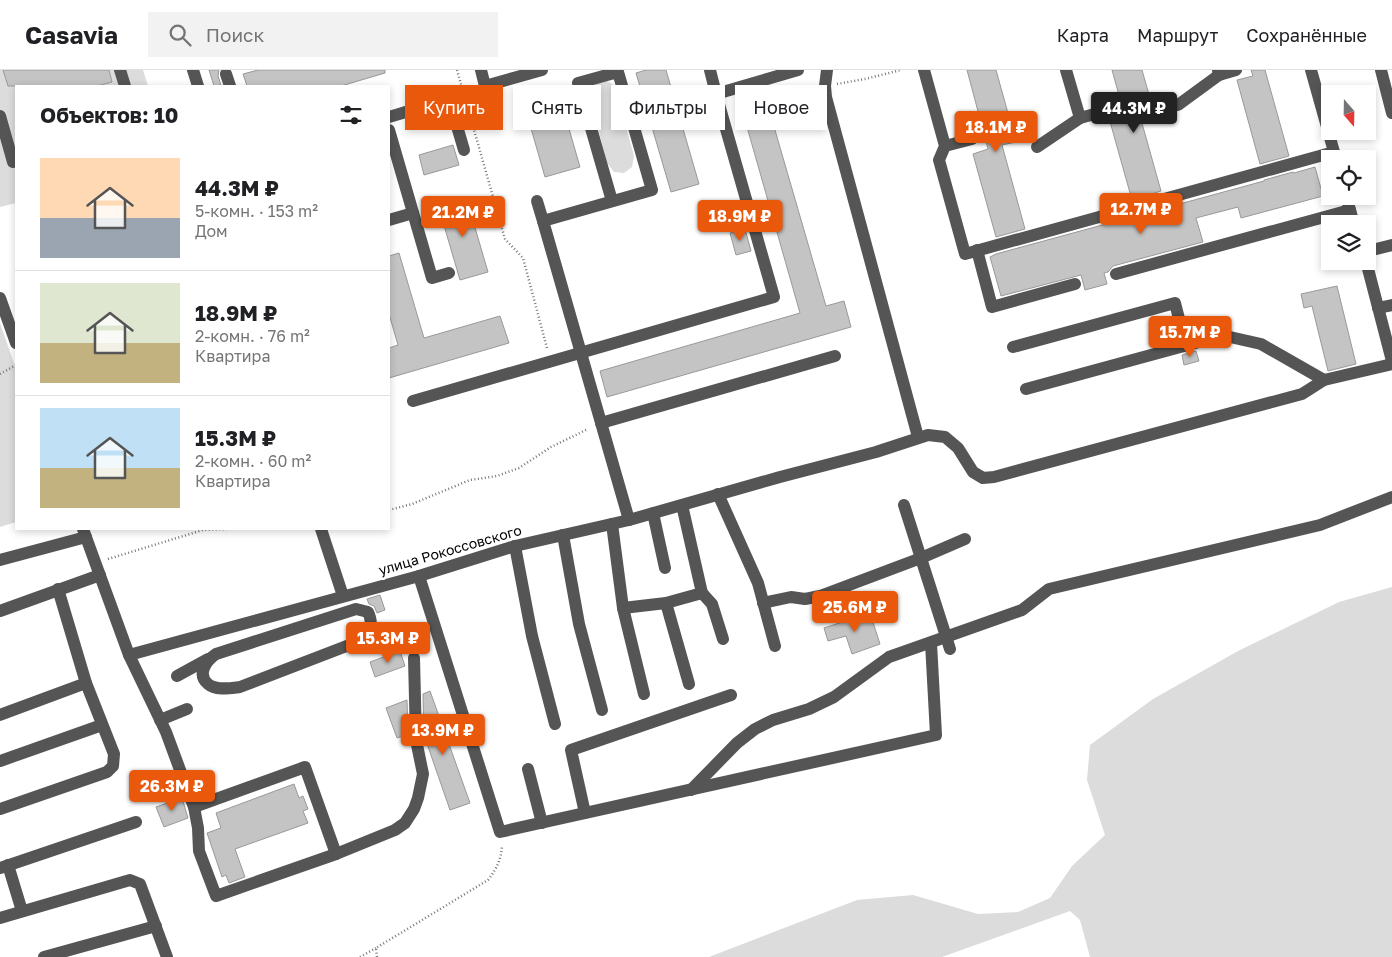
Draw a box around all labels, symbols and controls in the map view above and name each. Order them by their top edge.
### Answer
search box [148,12,498,57]
text: Casavia [25,20,118,49]
icon: search [166,21,194,49]
text: Поиск [206,23,264,46]
text: Карта [1057,24,1109,46]
text: Маршрут [1137,24,1218,46]
text: Сохранённые [1246,24,1367,46]
chip: Купить [405,85,503,130]
chip: Снять [513,85,601,130]
chip: Фильтры [611,85,725,130]
chip: Новое [735,85,827,130]
north arrow [1321,85,1376,140]
map controls [1321,85,1376,270]
pin: 44.3M ₽ [1088,92,1180,134]
text: 44.3M ₽ [1102,98,1166,118]
icon: filters [337,101,365,129]
text: Объектов: 10 [40,102,178,128]
pin: 18.1M ₽ [950,111,1042,153]
text: 18.1M ₽ [966,117,1026,137]
button: locate [1321,150,1376,205]
text: 44.3M ₽ [195,175,279,201]
icon: home [80,178,140,238]
pin: 12.7M ₽ [1095,192,1187,235]
pin: 21.2M ₽ [417,196,509,238]
text: 12.7M ₽ [1111,199,1171,219]
pin: 18.9M ₽ [694,200,786,242]
text: 5-комн. · 153 m² [195,201,318,221]
text: 21.2M ₽ [432,202,494,222]
text: 18.9M ₽ [709,206,771,226]
button: layers [1321,215,1376,270]
text: Дом [195,221,228,241]
text: 18.9M ₽ [195,300,277,326]
icon: home [80,303,140,363]
pin: 15.7M ₽ [1144,316,1236,358]
text: 15.7M ₽ [1160,322,1220,342]
text: 2-комн. · 76 m² [195,326,310,346]
text: Квартира [195,346,270,366]
text: 15.3M ₽ [195,425,276,451]
icon: home [80,428,140,488]
text: 2-комн. · 60 m² [195,451,311,471]
text: Квартира [195,471,270,491]
street label: улица Рокоссовского [376,521,523,578]
pin: 25.6M ₽ [809,590,901,633]
text: 25.6M ₽ [823,597,887,617]
pin: 15.3M ₽ [342,622,434,664]
text: 15.3M ₽ [357,628,419,648]
pin: 13.9M ₽ [397,714,489,756]
text: 13.9M ₽ [412,720,474,740]
pin: 26.3M ₽ [126,770,218,812]
text: 26.3M ₽ [140,776,204,796]

